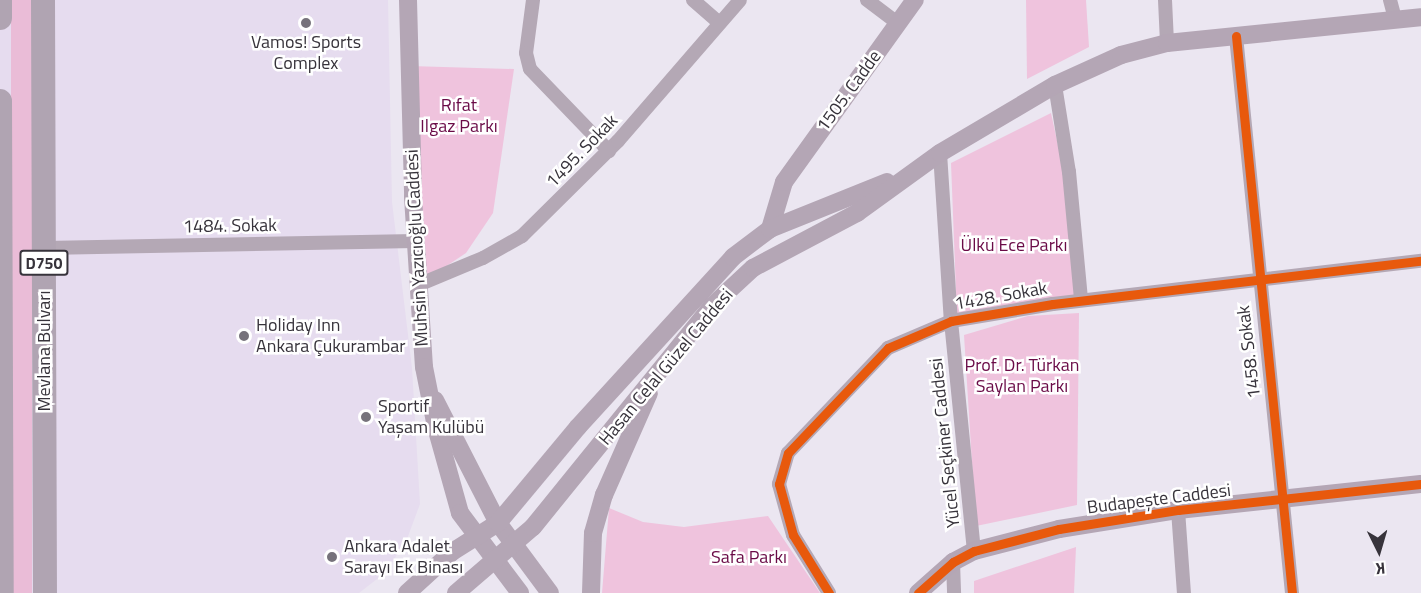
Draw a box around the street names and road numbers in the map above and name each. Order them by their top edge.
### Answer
street label: 1505. Cadde [812,46,886,136]
street label: 1495. Sokak [542,110,622,192]
street label: Muhsin Yazıcıoğlu Caddesi [401,149,433,347]
street label: 1484. Sokak [183,214,277,238]
road number: D750 [18,250,70,276]
street label: 1428. Sokak [953,277,1049,315]
street label: Hasan Celal Güzel Caddesi [594,284,738,450]
street label: Mevlana Bulvarı [33,291,55,411]
street label: 1458. Sokak [1233,304,1265,400]
street label: Yücel Seçkiner Caddesi [925,357,965,529]
street label: Budapeşte Caddesi [1086,479,1232,519]

